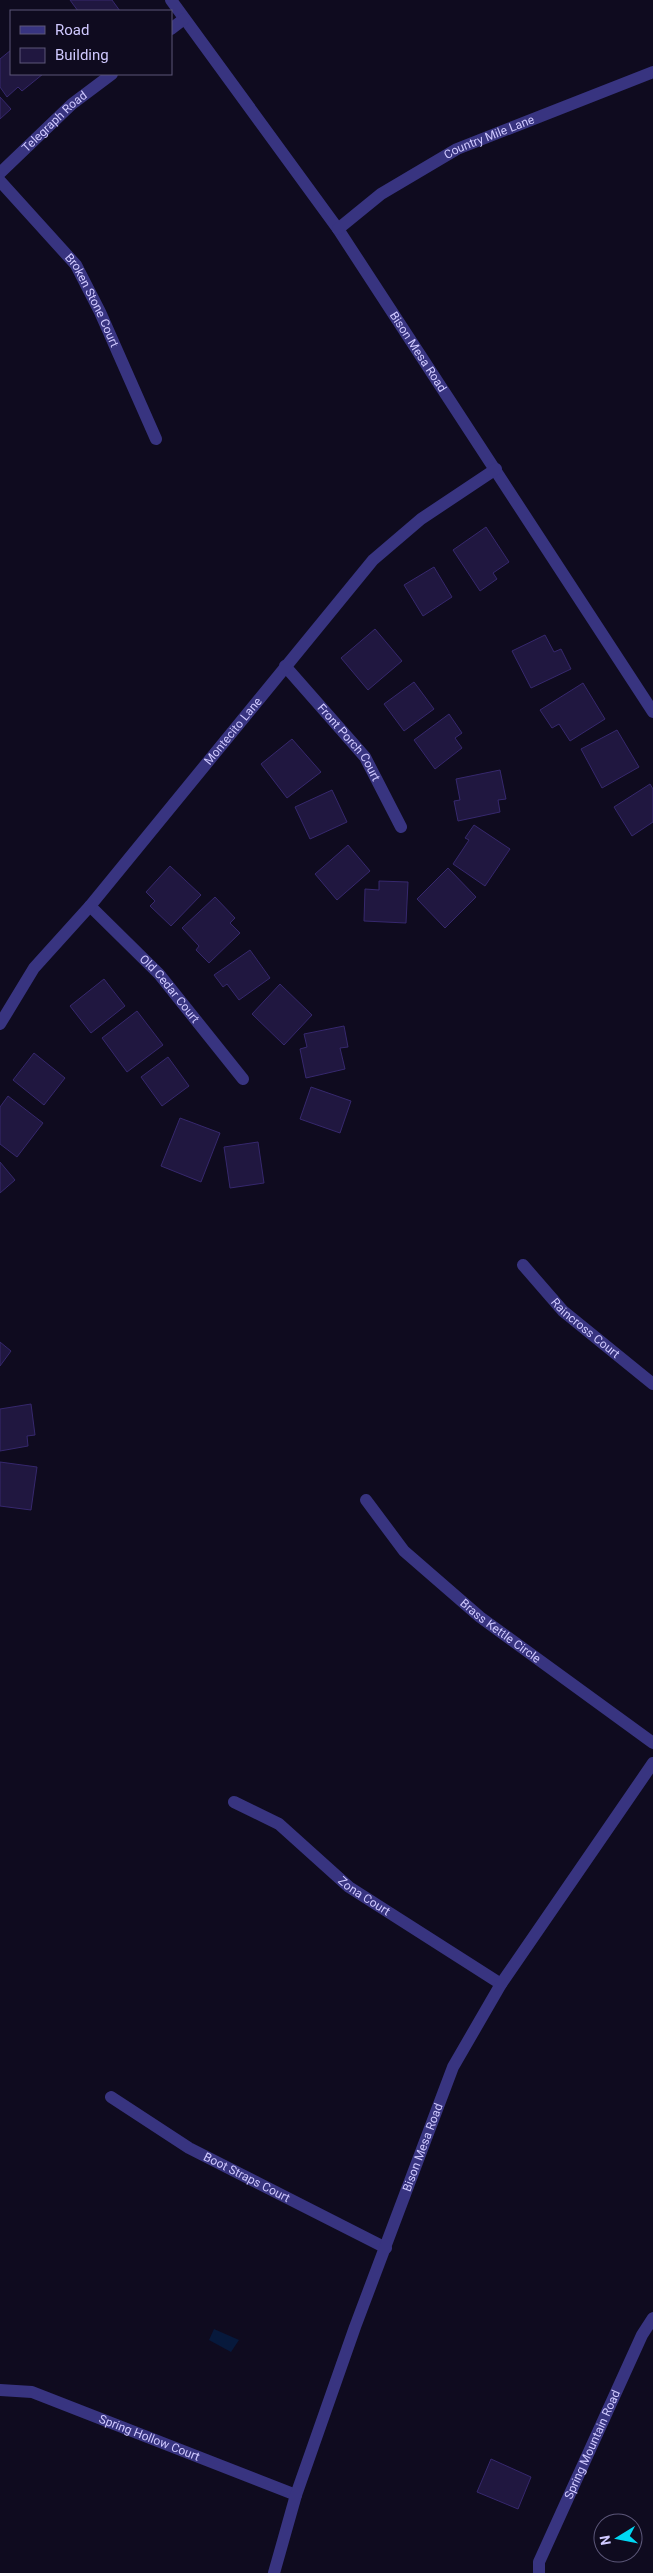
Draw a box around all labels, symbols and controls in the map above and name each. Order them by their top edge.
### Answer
legend [10,10,172,75]
text: Road [55,21,89,39]
text: Building [55,46,109,64]
street label: Telegraph Road [19,88,90,155]
street label: Country Mile Lane [441,112,536,162]
street label: Broken Stone Court [62,251,122,349]
street label: Bison Mesa Road [387,309,449,395]
street label: Montecito Lane [201,694,265,768]
street label: Front Porch Court [315,701,383,784]
street label: Old Cedar Court [137,952,202,1026]
street label: Raincross Court [548,1295,622,1361]
street label: Brass Kettle Circle [457,1596,544,1666]
street label: Zona Court [335,1874,393,1919]
street label: Bison Mesa Road [400,2101,446,2194]
street label: Boot Straps Court [201,2150,292,2205]
street label: Spring Mountain Road [561,2388,623,2501]
street label: Spring Hollow Court [97,2412,202,2464]
north arrow [593,2513,643,2563]
text: N [596,2534,614,2547]

